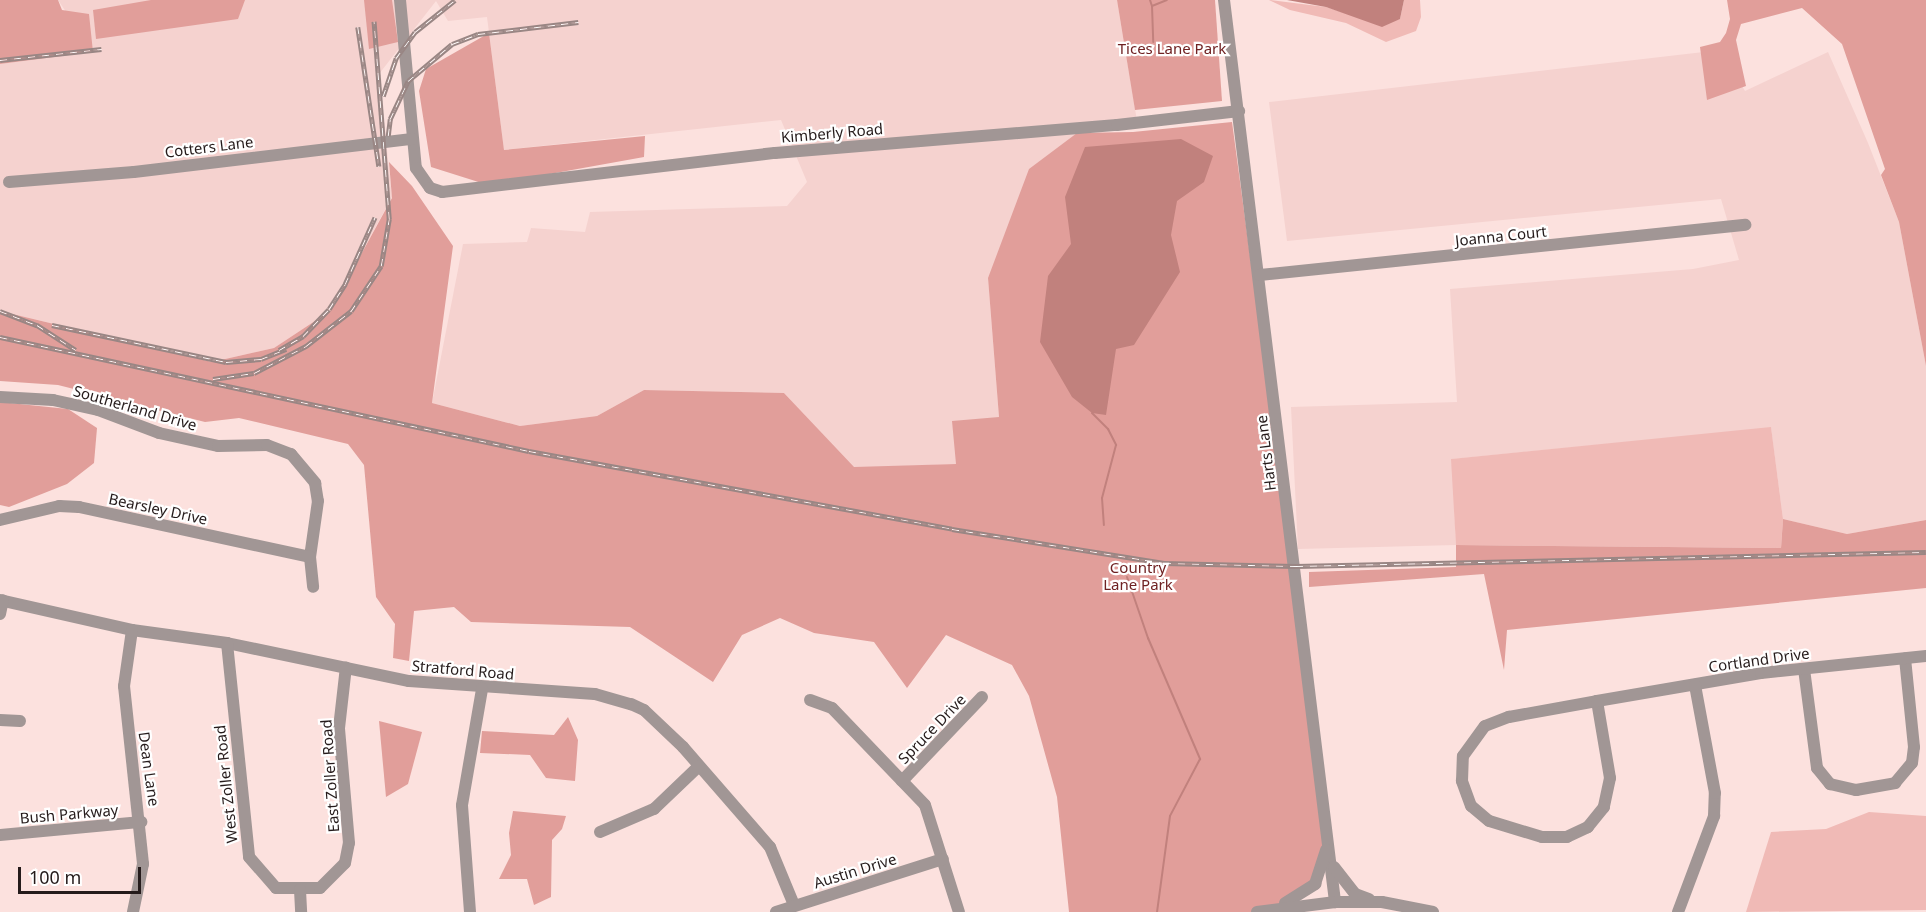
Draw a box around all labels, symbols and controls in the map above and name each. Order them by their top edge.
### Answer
park label: Tices Lane Park [1118,40,1226,58]
street label: Kimberly Road [780,120,884,146]
street label: Cotters Lane [164,133,254,161]
street label: Joanna Court [1454,222,1548,250]
street label: Southerland Drive [71,382,199,434]
street label: Harts Lane [1252,414,1280,492]
street label: Bearsley Drive [107,490,209,528]
park label: Country Lane Park [1103,558,1173,593]
street label: Cortland Drive [1707,644,1811,676]
street label: Stratford Road [411,657,515,683]
street label: Spruce Drive [894,691,970,767]
street label: East Zoller Road [317,719,343,833]
street label: West Zoller Road [211,724,241,844]
street label: Dean Lane [135,731,163,807]
street label: Bush Parkway [19,801,119,827]
street label: Austin Drive [811,850,899,892]
scale bar [21,855,144,893]
text: 100 m [29,865,81,889]

